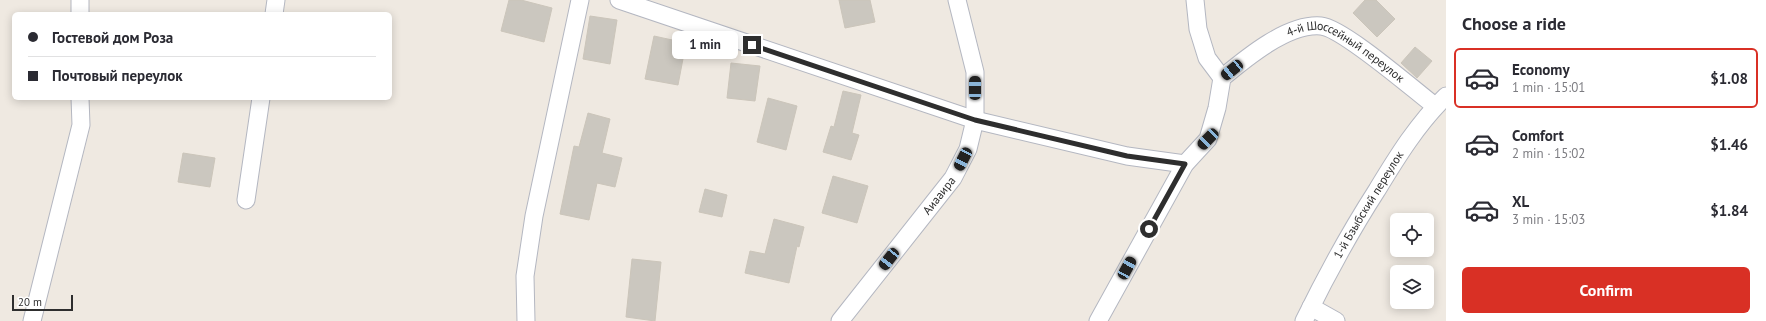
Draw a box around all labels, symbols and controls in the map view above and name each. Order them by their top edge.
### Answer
text: Choose a ride [1462,12,1566,35]
street label: 4-й Шоссейный переулок [1284,18,1408,86]
text: Гостевой дом Роза [52,28,173,47]
callout: 1 min [672,31,738,59]
text: 1 min [689,36,721,53]
route end [743,36,761,54]
car [1219,58,1245,82]
icon: car [1464,60,1500,96]
text: Economy [1512,60,1570,79]
text: Почтовый переулок [52,66,183,85]
text: $1.08 [1710,69,1748,88]
car [969,76,981,100]
text: 1 min · 15:01 [1512,79,1585,96]
car [1195,126,1221,152]
icon: car [1464,126,1500,162]
text: Comfort [1512,126,1564,145]
text: $1.46 [1710,135,1748,154]
text: 2 min · 15:02 [1512,145,1585,162]
car [952,146,974,172]
street label: 1-й Бзыбский переулок [1330,148,1407,261]
street label: Аиааира [919,173,959,217]
icon: car [1464,192,1500,228]
text: XL [1512,192,1529,211]
text: $1.84 [1710,201,1748,220]
text: 3 min · 15:03 [1512,211,1585,228]
map controls [1390,213,1434,309]
button: locate [1390,213,1434,257]
route start [1140,220,1158,238]
car [877,246,901,272]
car [1116,255,1138,281]
button: layers [1390,265,1434,309]
button: Confirm [1462,267,1750,313]
scale bar [12,293,73,312]
text: 20 m [18,295,42,309]

